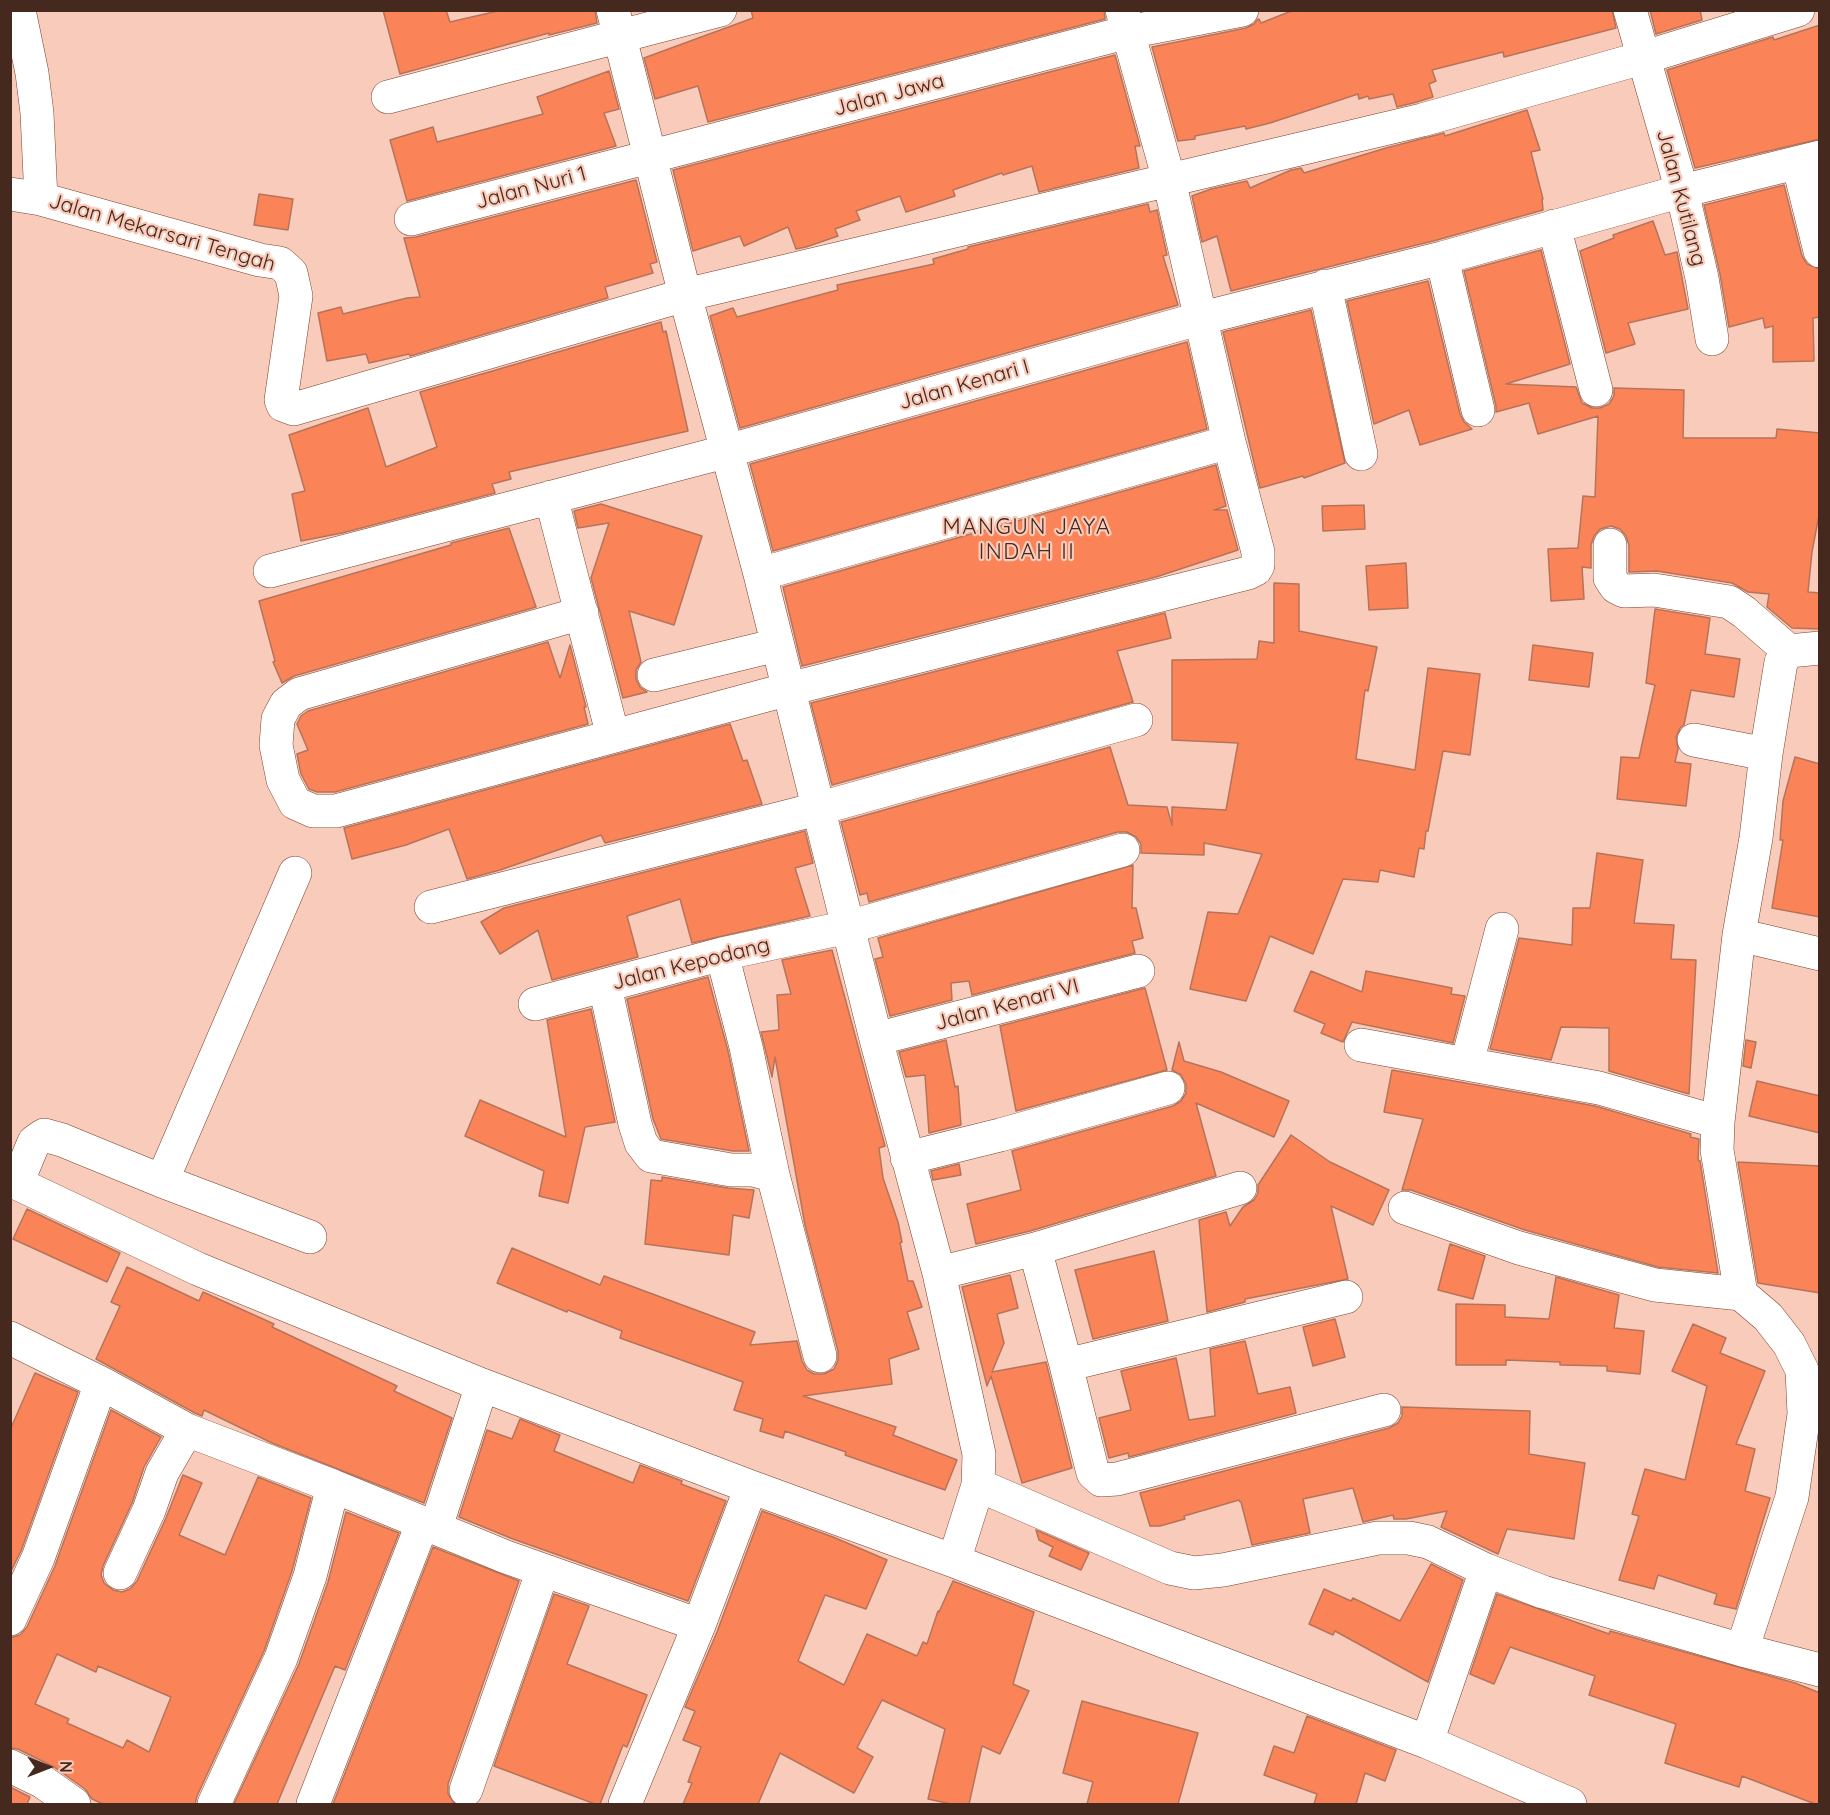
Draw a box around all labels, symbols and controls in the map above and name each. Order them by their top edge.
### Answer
street label: Jalan Jawa [831,68,947,122]
street label: Jalan Kutilang [1651,127,1711,269]
street label: Jalan Nuri 1 [473,161,589,215]
street label: Jalan Mekarsari Tengah [46,189,278,277]
street label: Jalan Kenari I [896,354,1032,416]
district label: MANGUN JAYA INDAH II [942,514,1112,566]
street label: Jalan Kepodang [609,932,773,996]
street label: Jalan Kenari VI [932,974,1082,1036]
north arrow [18,1737,78,1797]
text: N [56,1761,76,1773]

